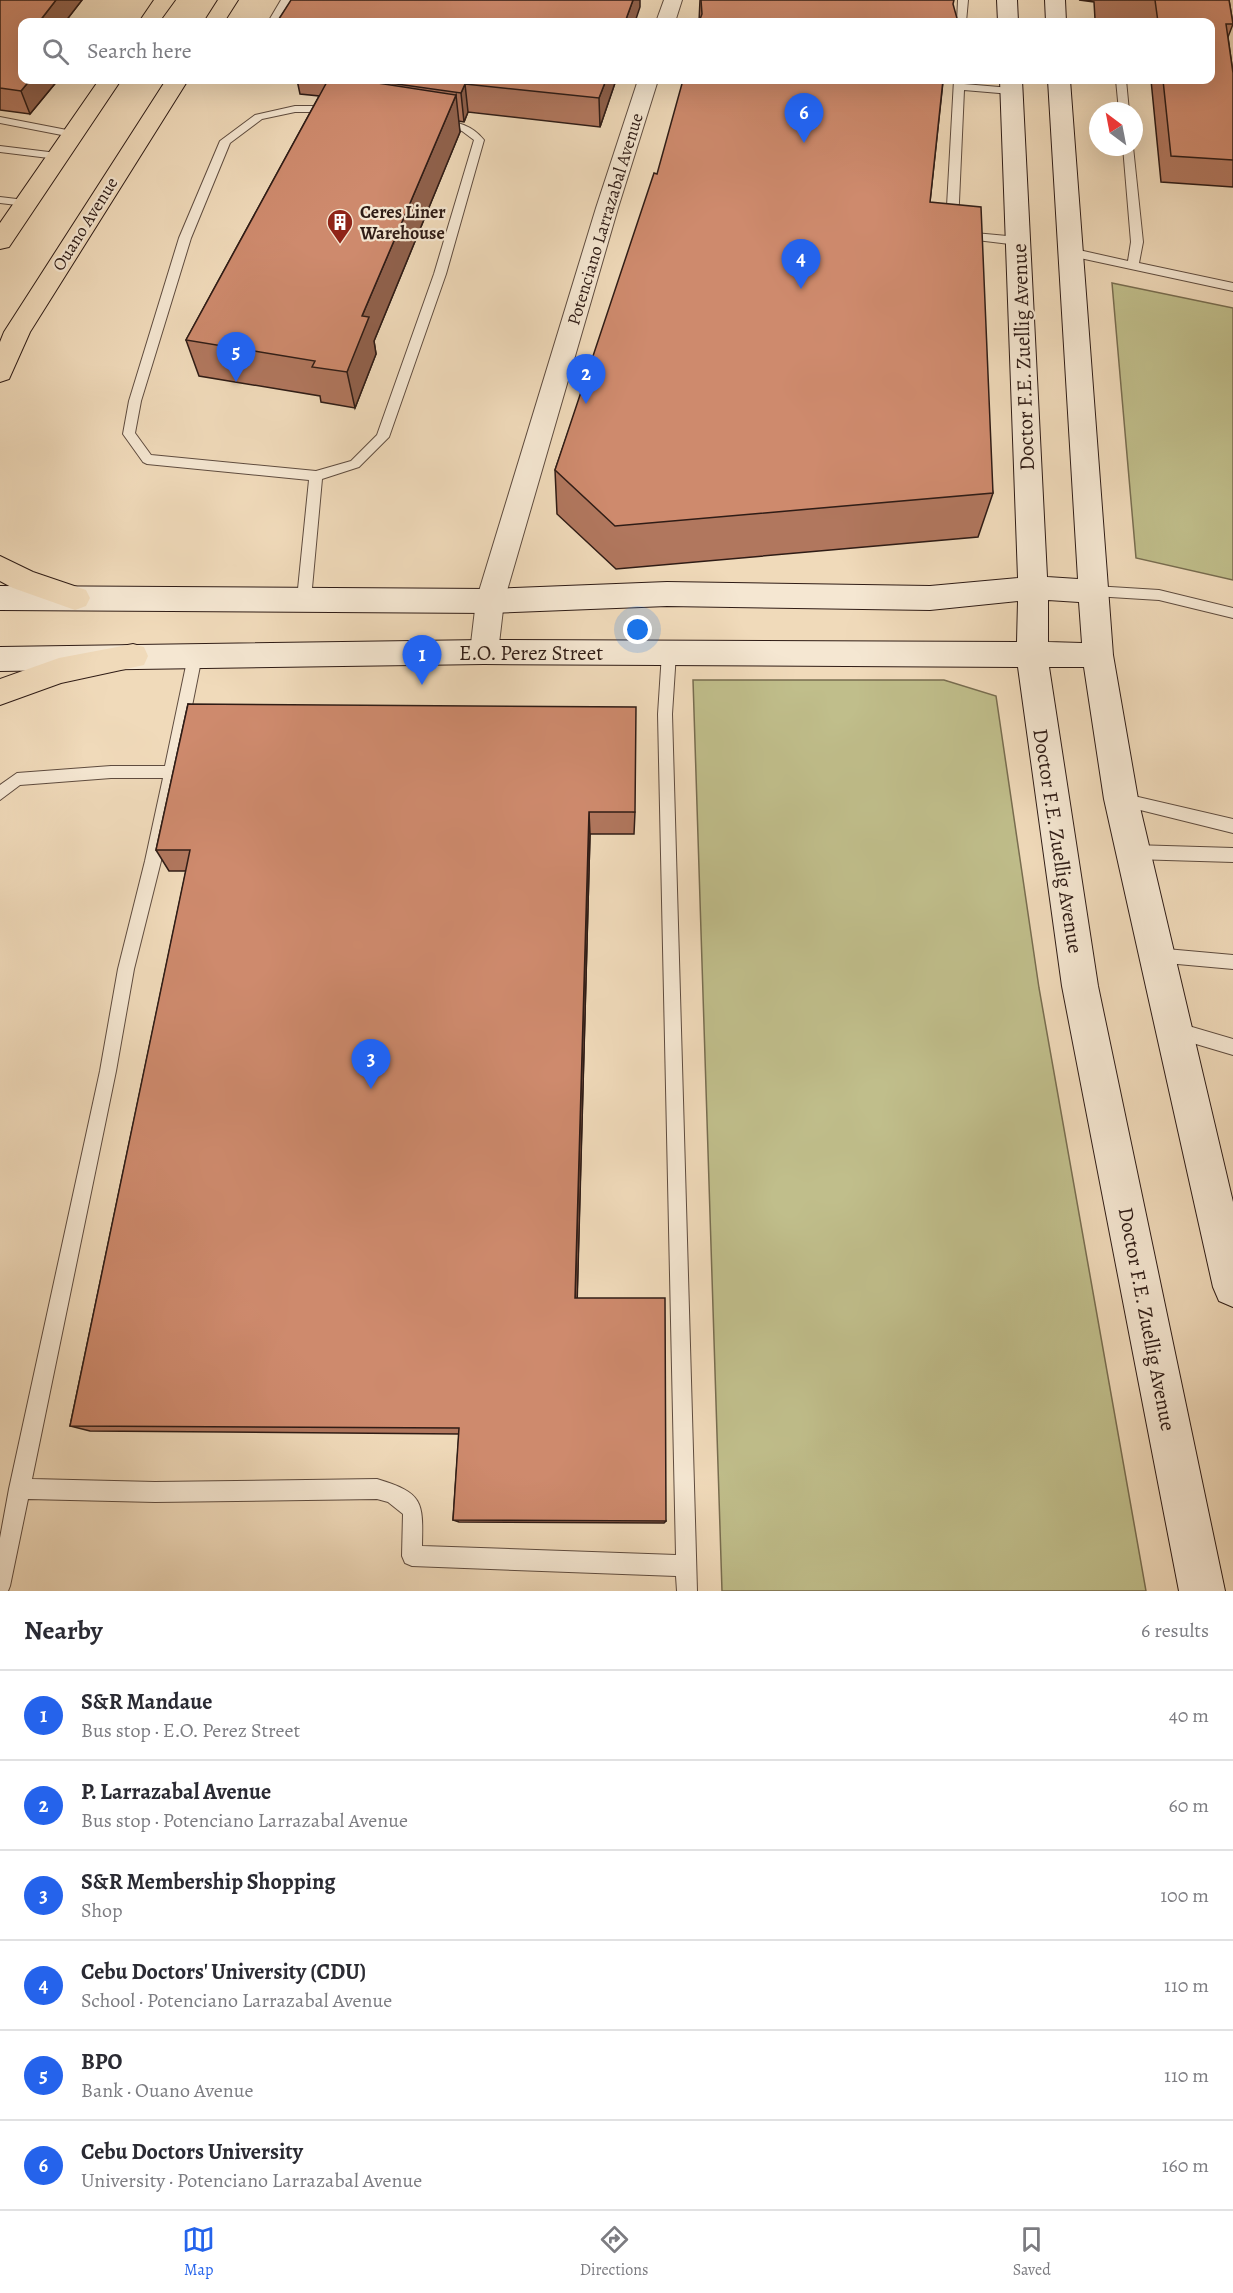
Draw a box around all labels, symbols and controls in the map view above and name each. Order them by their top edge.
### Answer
search box [18,18,1215,84]
icon: search [39,35,72,68]
text: Search here [87,36,192,66]
pin: 6 [784,94,824,143]
north arrow [1089,102,1143,156]
street label: Potenciano Larrazabal Avenue [561,110,649,328]
street label: Ouano Avenue [47,172,123,276]
place label: Ceres Liner Warehouse [359,200,446,245]
building icon: Ceres Liner Warehouse [325,207,355,245]
pin: 4 [782,240,820,289]
street label: Doctor F.E. Zuellig Avenue [1005,243,1041,471]
pin: 5 [216,332,256,382]
pin: 2 [566,354,606,404]
your location [623,615,652,644]
pin: 1 [402,636,442,685]
street label: E.O. Perez Street [459,639,603,667]
street label: Doctor F.E. Zuellig Avenue [1026,726,1090,956]
pin: 3 [352,1040,391,1089]
street label: Doctor F.E. Zuellig Avenue [1112,1205,1182,1433]
text: Nearby [24,1613,103,1648]
text: 6 results [1141,1617,1209,1644]
text: S&R Mandaue [81,1687,212,1717]
text: 1 [40,1702,47,1729]
text: 40 m [1169,1702,1209,1729]
text: Bus stop · E.O. Perez Street [81,1717,300,1744]
text: P. Larrazabal Avenue [81,1777,271,1807]
text: 2 [39,1792,48,1819]
text: 60 m [1169,1792,1209,1819]
text: Bus stop · Potenciano Larrazabal Avenue [81,1807,408,1834]
text: S&R Membership Shopping [81,1867,336,1897]
text: 3 [39,1882,48,1909]
text: 100 m [1160,1882,1209,1909]
text: Shop [81,1897,123,1924]
text: Cebu Doctors' University (CDU) [81,1957,366,1987]
text: 4 [39,1972,48,1999]
text: 110 m [1164,1972,1209,1999]
text: School · Potenciano Larrazabal Avenue [81,1987,392,2014]
text: BPO [81,2047,122,2077]
text: 5 [39,2062,48,2089]
text: 110 m [1164,2062,1209,2089]
text: Bank · Ouano Avenue [81,2077,253,2104]
text: Cebu Doctors University [81,2137,303,2167]
text: 6 [39,2152,48,2179]
text: 160 m [1162,2152,1209,2179]
text: University · Potenciano Larrazabal Avenue [81,2167,422,2194]
tab: Map [182,2223,215,2281]
tab: Directions [580,2223,648,2281]
tab: Saved [1013,2223,1051,2281]

